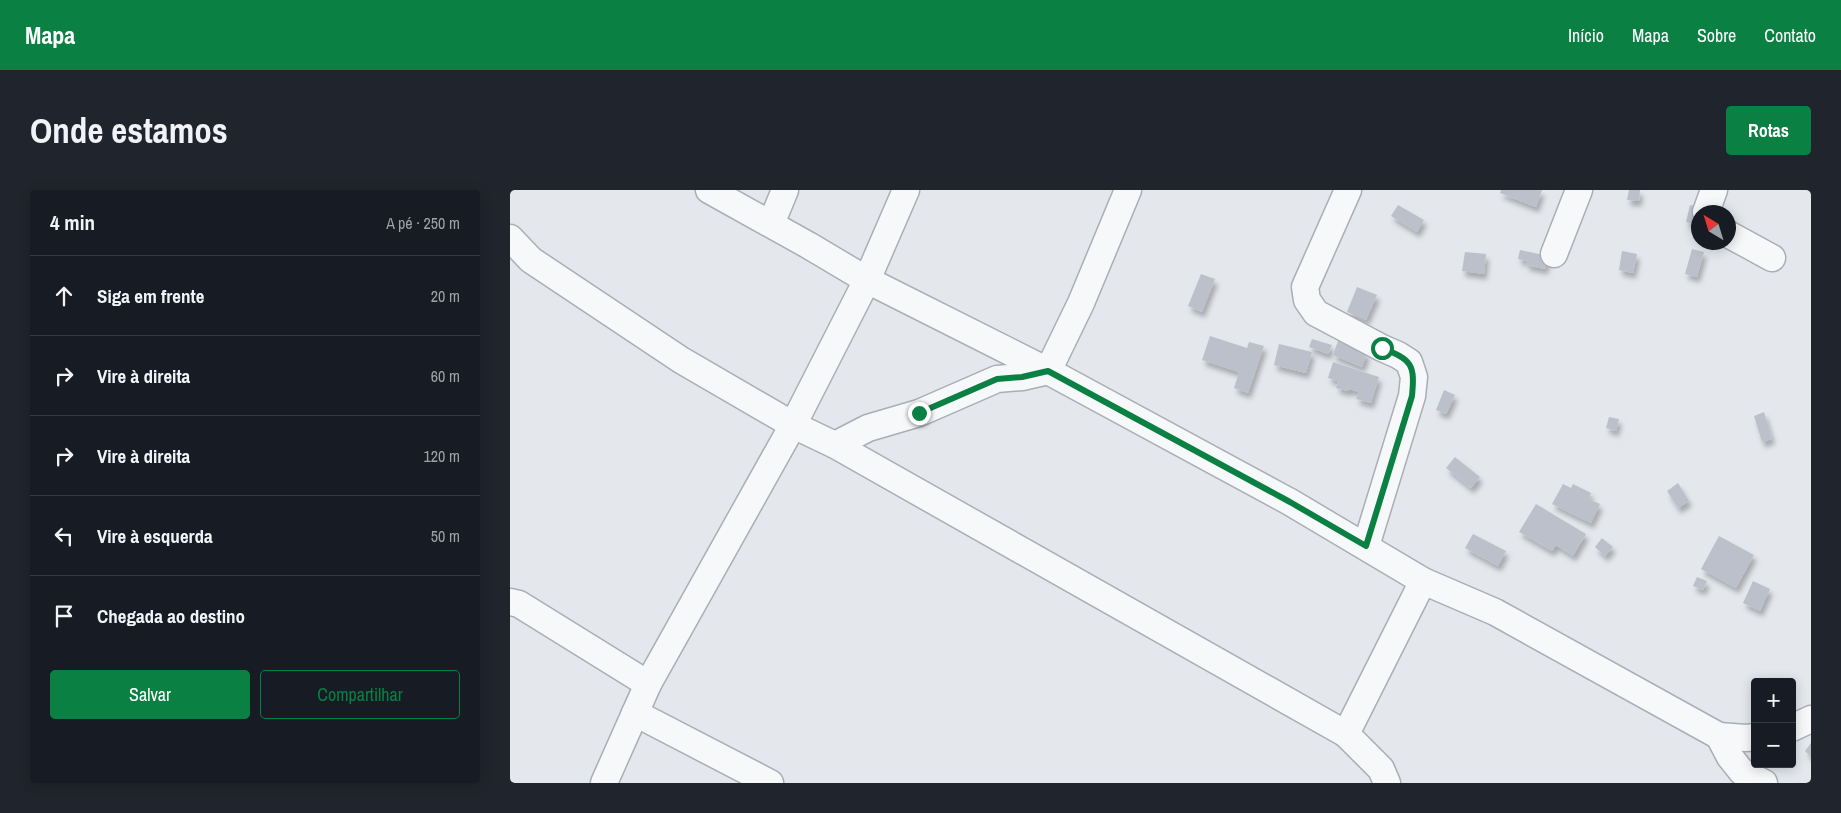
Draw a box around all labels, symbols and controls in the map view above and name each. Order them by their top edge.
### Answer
text: Mapa [25,19,75,51]
text: Início [1568,23,1604,48]
text: Mapa [1632,23,1669,48]
text: Sobre [1697,23,1736,48]
text: Contato [1764,23,1816,48]
button: Rotas [1726,106,1811,155]
text: Onde estamos [30,107,228,154]
north arrow [1691,205,1736,250]
text: 4 min [50,208,95,237]
text: A pé · 250 m [386,212,460,234]
icon: ahead [50,282,78,310]
text: Siga em frente [97,283,204,309]
text: 20 m [431,285,460,307]
route start [1371,337,1394,360]
icon: right [50,362,78,390]
text: Vire à direita [97,363,190,389]
text: 60 m [431,365,460,387]
route end [908,402,931,425]
icon: right [50,442,78,470]
text: Vire à direita [97,443,190,469]
text: 120 m [424,445,460,467]
icon: left [50,522,78,550]
text: Vire à esquerda [97,523,213,549]
text: 50 m [431,525,460,547]
icon: arrive [50,602,78,630]
text: Chegada ao destino [97,603,245,629]
button: Salvar [50,670,250,719]
button: Compartilhar [260,670,460,719]
map controls [1751,678,1796,768]
button: + [1751,678,1796,723]
button: − [1751,723,1796,768]

